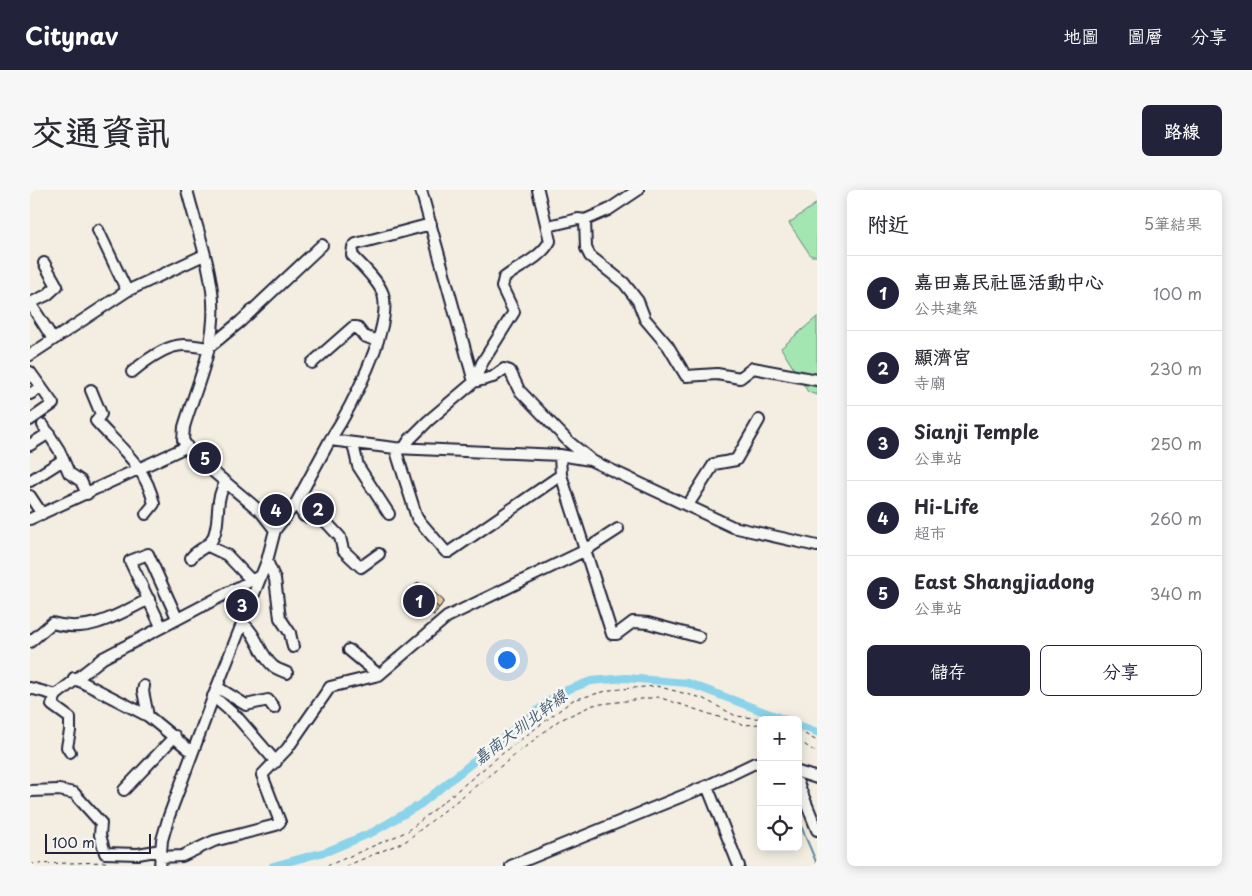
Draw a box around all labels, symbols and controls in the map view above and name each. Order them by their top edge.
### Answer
text: Citynav [25,17,118,53]
text: 地圖 [1063,22,1099,49]
text: 圖層 [1127,22,1163,49]
text: 分享 [1191,22,1227,49]
text: 交通資訊 [30,104,170,157]
button: 路線 [1142,105,1222,156]
text: 附近 [867,207,909,239]
text: 5筆結果 [1144,211,1202,235]
text: 嘉田嘉民社區活動中心 [914,267,1104,295]
text: 1 [879,281,887,305]
text: 100 m [1153,281,1202,305]
text: 公共建築 [914,295,978,319]
text: 顯濟宮 [914,342,971,370]
text: 2 [877,356,889,380]
text: 230 m [1150,356,1202,380]
text: 寺廟 [914,370,946,394]
text: Sianji Temple [914,417,1039,445]
text: 3 [878,431,888,455]
text: 250 m [1151,431,1202,455]
pin: 5 [189,439,221,477]
text: 公車站 [914,445,962,469]
pin: 2 [302,490,334,528]
pin: 4 [260,491,292,529]
text: Hi-Life [914,492,979,520]
text: 4 [878,506,888,530]
text: 260 m [1150,506,1202,530]
text: 超市 [914,520,946,544]
text: East Shangjiadong [914,567,1095,595]
text: 5 [878,581,888,605]
text: 340 m [1150,581,1202,605]
pin: 1 [403,582,435,620]
pin: 3 [226,586,258,624]
text: 公車站 [914,595,962,619]
button: 儲存 [867,645,1030,696]
button: 分享 [1040,645,1202,696]
your location [494,647,520,673]
water label: 嘉南大圳北幹線 [467,682,572,769]
map controls [757,716,802,851]
button: + [757,716,802,761]
button: − [757,761,802,806]
button: locate [757,806,802,851]
scale bar [45,831,151,854]
text: 100 m [52,832,95,853]

